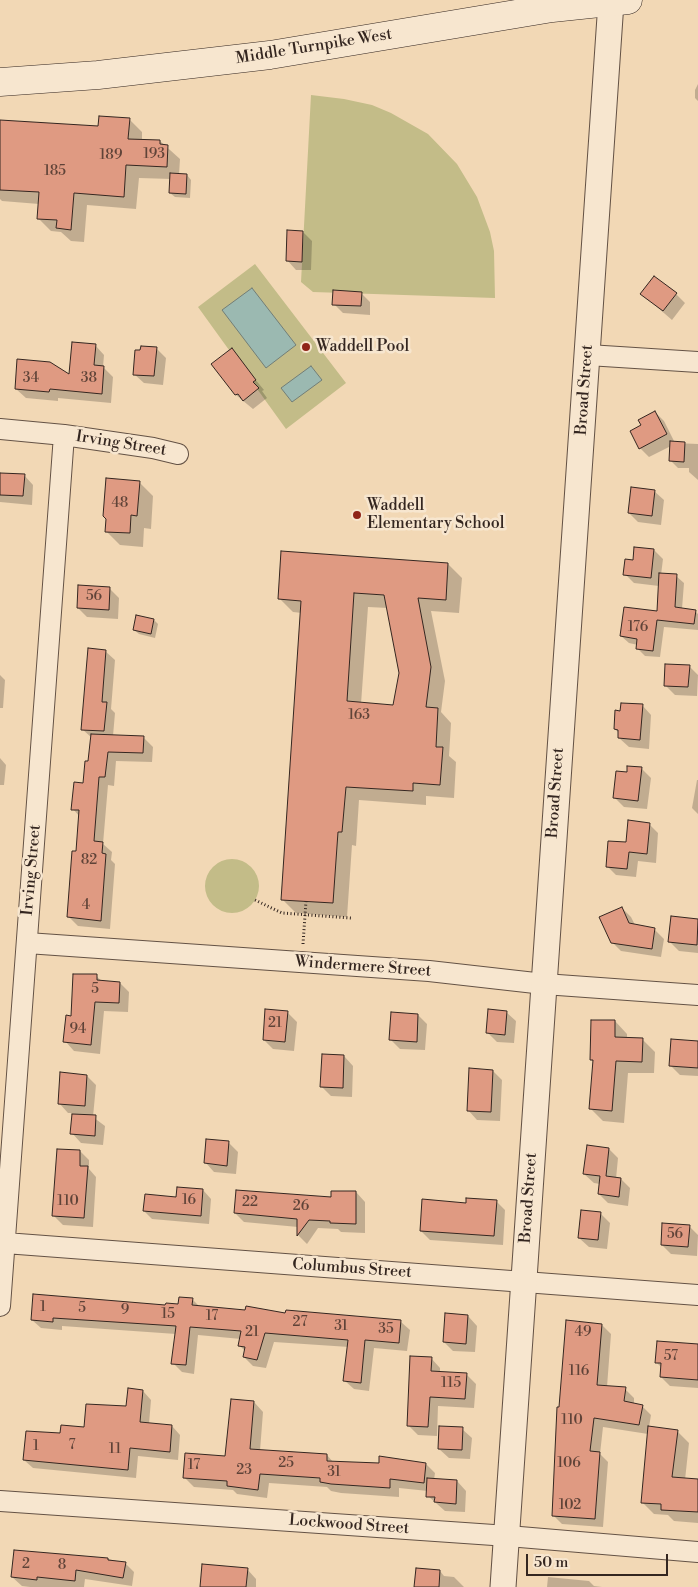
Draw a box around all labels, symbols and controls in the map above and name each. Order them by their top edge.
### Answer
street label: Middle Turnpike West [234,25,394,69]
house number: 193 [143,147,165,163]
house number: 189 [100,148,122,164]
house number: 185 [44,164,66,180]
place label: Waddell Pool [316,337,409,357]
marker: Waddell Pool [300,341,312,353]
street label: Broad Street [572,344,598,436]
house number: 34 [23,371,39,387]
house number: 38 [81,371,97,387]
street label: Irving Street [74,427,168,461]
house number: 48 [112,496,128,512]
place label: Waddell Elementary School [367,496,504,534]
marker: Waddell Elementary School [351,509,363,521]
house number: 56 [86,589,102,605]
house number: 176 [628,620,648,636]
house number: 163 [348,708,370,724]
street label: Broad Street [543,747,569,839]
street label: Irving Street [18,824,46,916]
house number: 82 [81,853,97,869]
house number: 4 [82,898,90,914]
street label: Windermere Street [294,953,432,981]
house number: 5 [91,982,99,998]
house number: 21 [268,1016,282,1032]
house number: 94 [70,1022,86,1038]
street label: Broad Street [516,1152,542,1244]
house number: 16 [182,1193,196,1209]
house number: 110 [57,1194,79,1210]
house number: 22 [242,1195,258,1211]
house number: 26 [293,1199,309,1215]
house number: 56 [667,1227,683,1243]
street label: Columbus Street [292,1255,412,1283]
house number: 1 [40,1300,46,1316]
house number: 5 [78,1301,86,1317]
house number: 9 [121,1303,129,1319]
house number: 15 [161,1307,175,1323]
house number: 17 [206,1309,218,1325]
house number: 27 [293,1315,307,1331]
house number: 31 [334,1319,348,1335]
house number: 35 [378,1322,394,1338]
house number: 21 [245,1325,259,1341]
house number: 49 [575,1325,591,1341]
house number: 57 [664,1349,678,1365]
house number: 116 [569,1364,589,1380]
house number: 115 [441,1376,461,1392]
house number: 110 [561,1413,583,1429]
house number: 7 [68,1438,76,1454]
house number: 1 [33,1439,39,1455]
house number: 11 [109,1442,121,1458]
house number: 25 [278,1456,294,1472]
house number: 106 [557,1456,581,1472]
house number: 17 [188,1458,200,1474]
house number: 23 [236,1463,252,1479]
house number: 31 [327,1465,341,1481]
house number: 102 [559,1498,581,1514]
street label: Lockwood Street [288,1511,410,1539]
scale bar [528,1544,670,1576]
text: 50 m [534,1553,568,1572]
house number: 2 [22,1557,30,1573]
house number: 8 [58,1558,66,1574]

